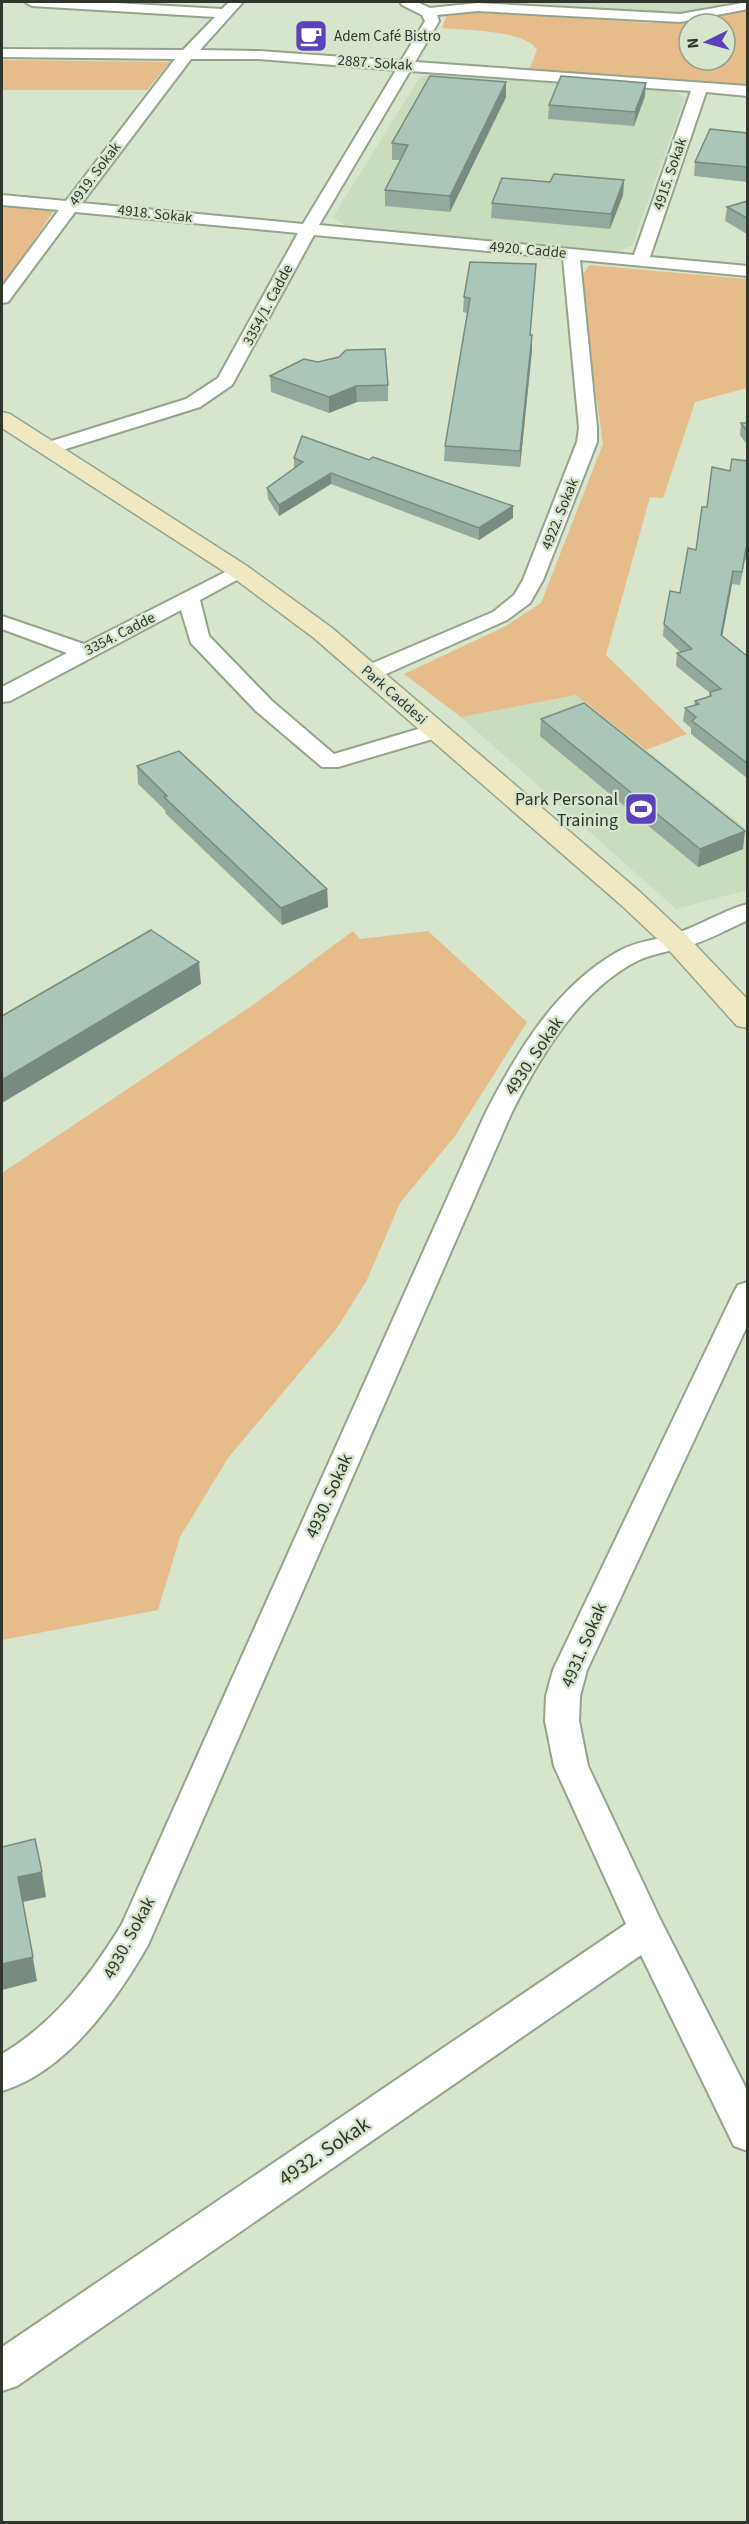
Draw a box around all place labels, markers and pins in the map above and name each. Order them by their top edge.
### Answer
cafe icon: Adem Café Bistro [293,18,329,54]
place label: Adem Café Bistro [334,26,441,47]
place label: Park Personal Training [515,787,618,833]
sports icon: Park Personal Training [623,791,659,827]

